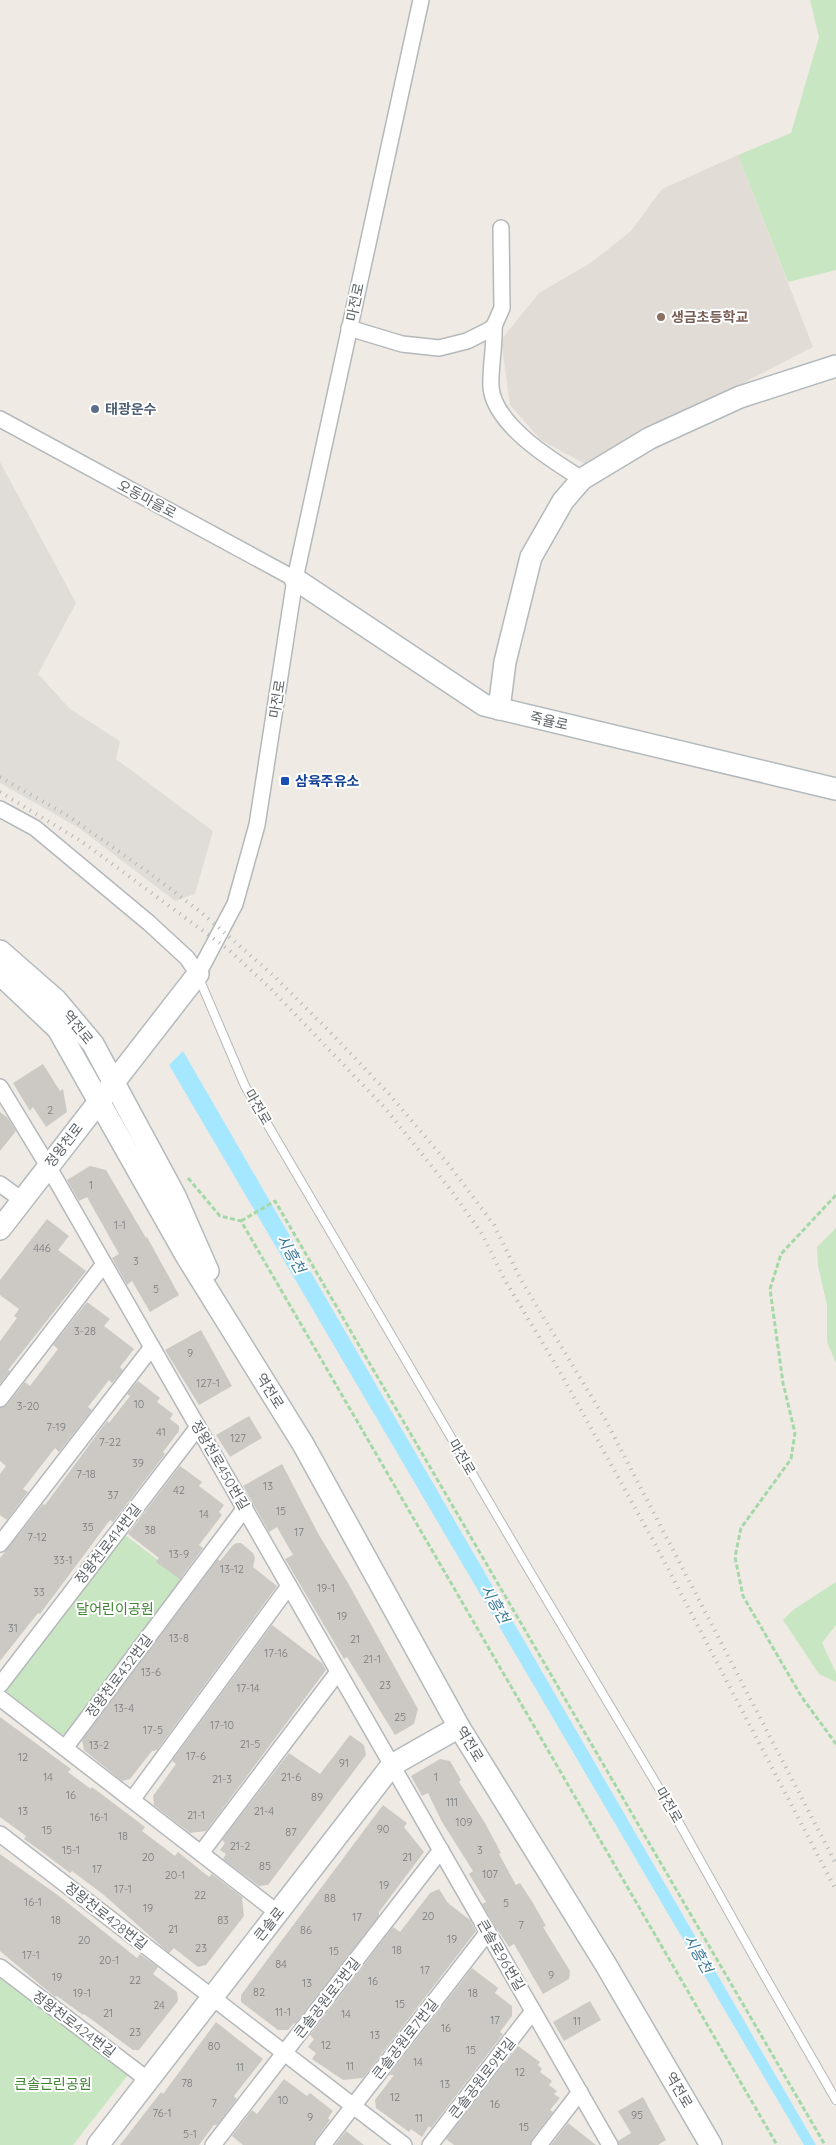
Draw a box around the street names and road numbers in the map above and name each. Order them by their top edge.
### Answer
street label: 마전로 [342,281,368,323]
street label: 오동마을로 [114,476,180,522]
street label: 마전로 [265,678,289,719]
street label: 죽율로 [528,708,570,734]
street label: 역전로 [59,1006,97,1048]
street label: 마전로 [241,1086,276,1128]
street label: 정왕천로 [41,1119,87,1171]
street label: 역전로 [252,1370,288,1412]
street label: 정왕천로450번길 [187,1417,253,1513]
street label: 마전로 [445,1436,480,1478]
street label: 정왕천로414번길 [71,1500,145,1588]
street label: 정왕천로432번길 [82,1631,156,1721]
street label: 역전로 [452,1723,488,1765]
street label: 마전로 [652,1784,687,1826]
street label: 정왕천로428번길 [61,1878,151,1954]
street label: 큰솔로 [250,1903,288,1945]
street label: 큰솔로96번길 [473,1916,529,1994]
street label: 큰솔공원로3번길 [290,1954,364,2042]
street label: 정왕천로424번길 [29,1987,119,2061]
street label: 큰솔공원로7번길 [368,1995,442,2083]
street label: 큰솔공원로9번길 [445,2034,519,2122]
street label: 역전로 [662,2069,697,2111]

